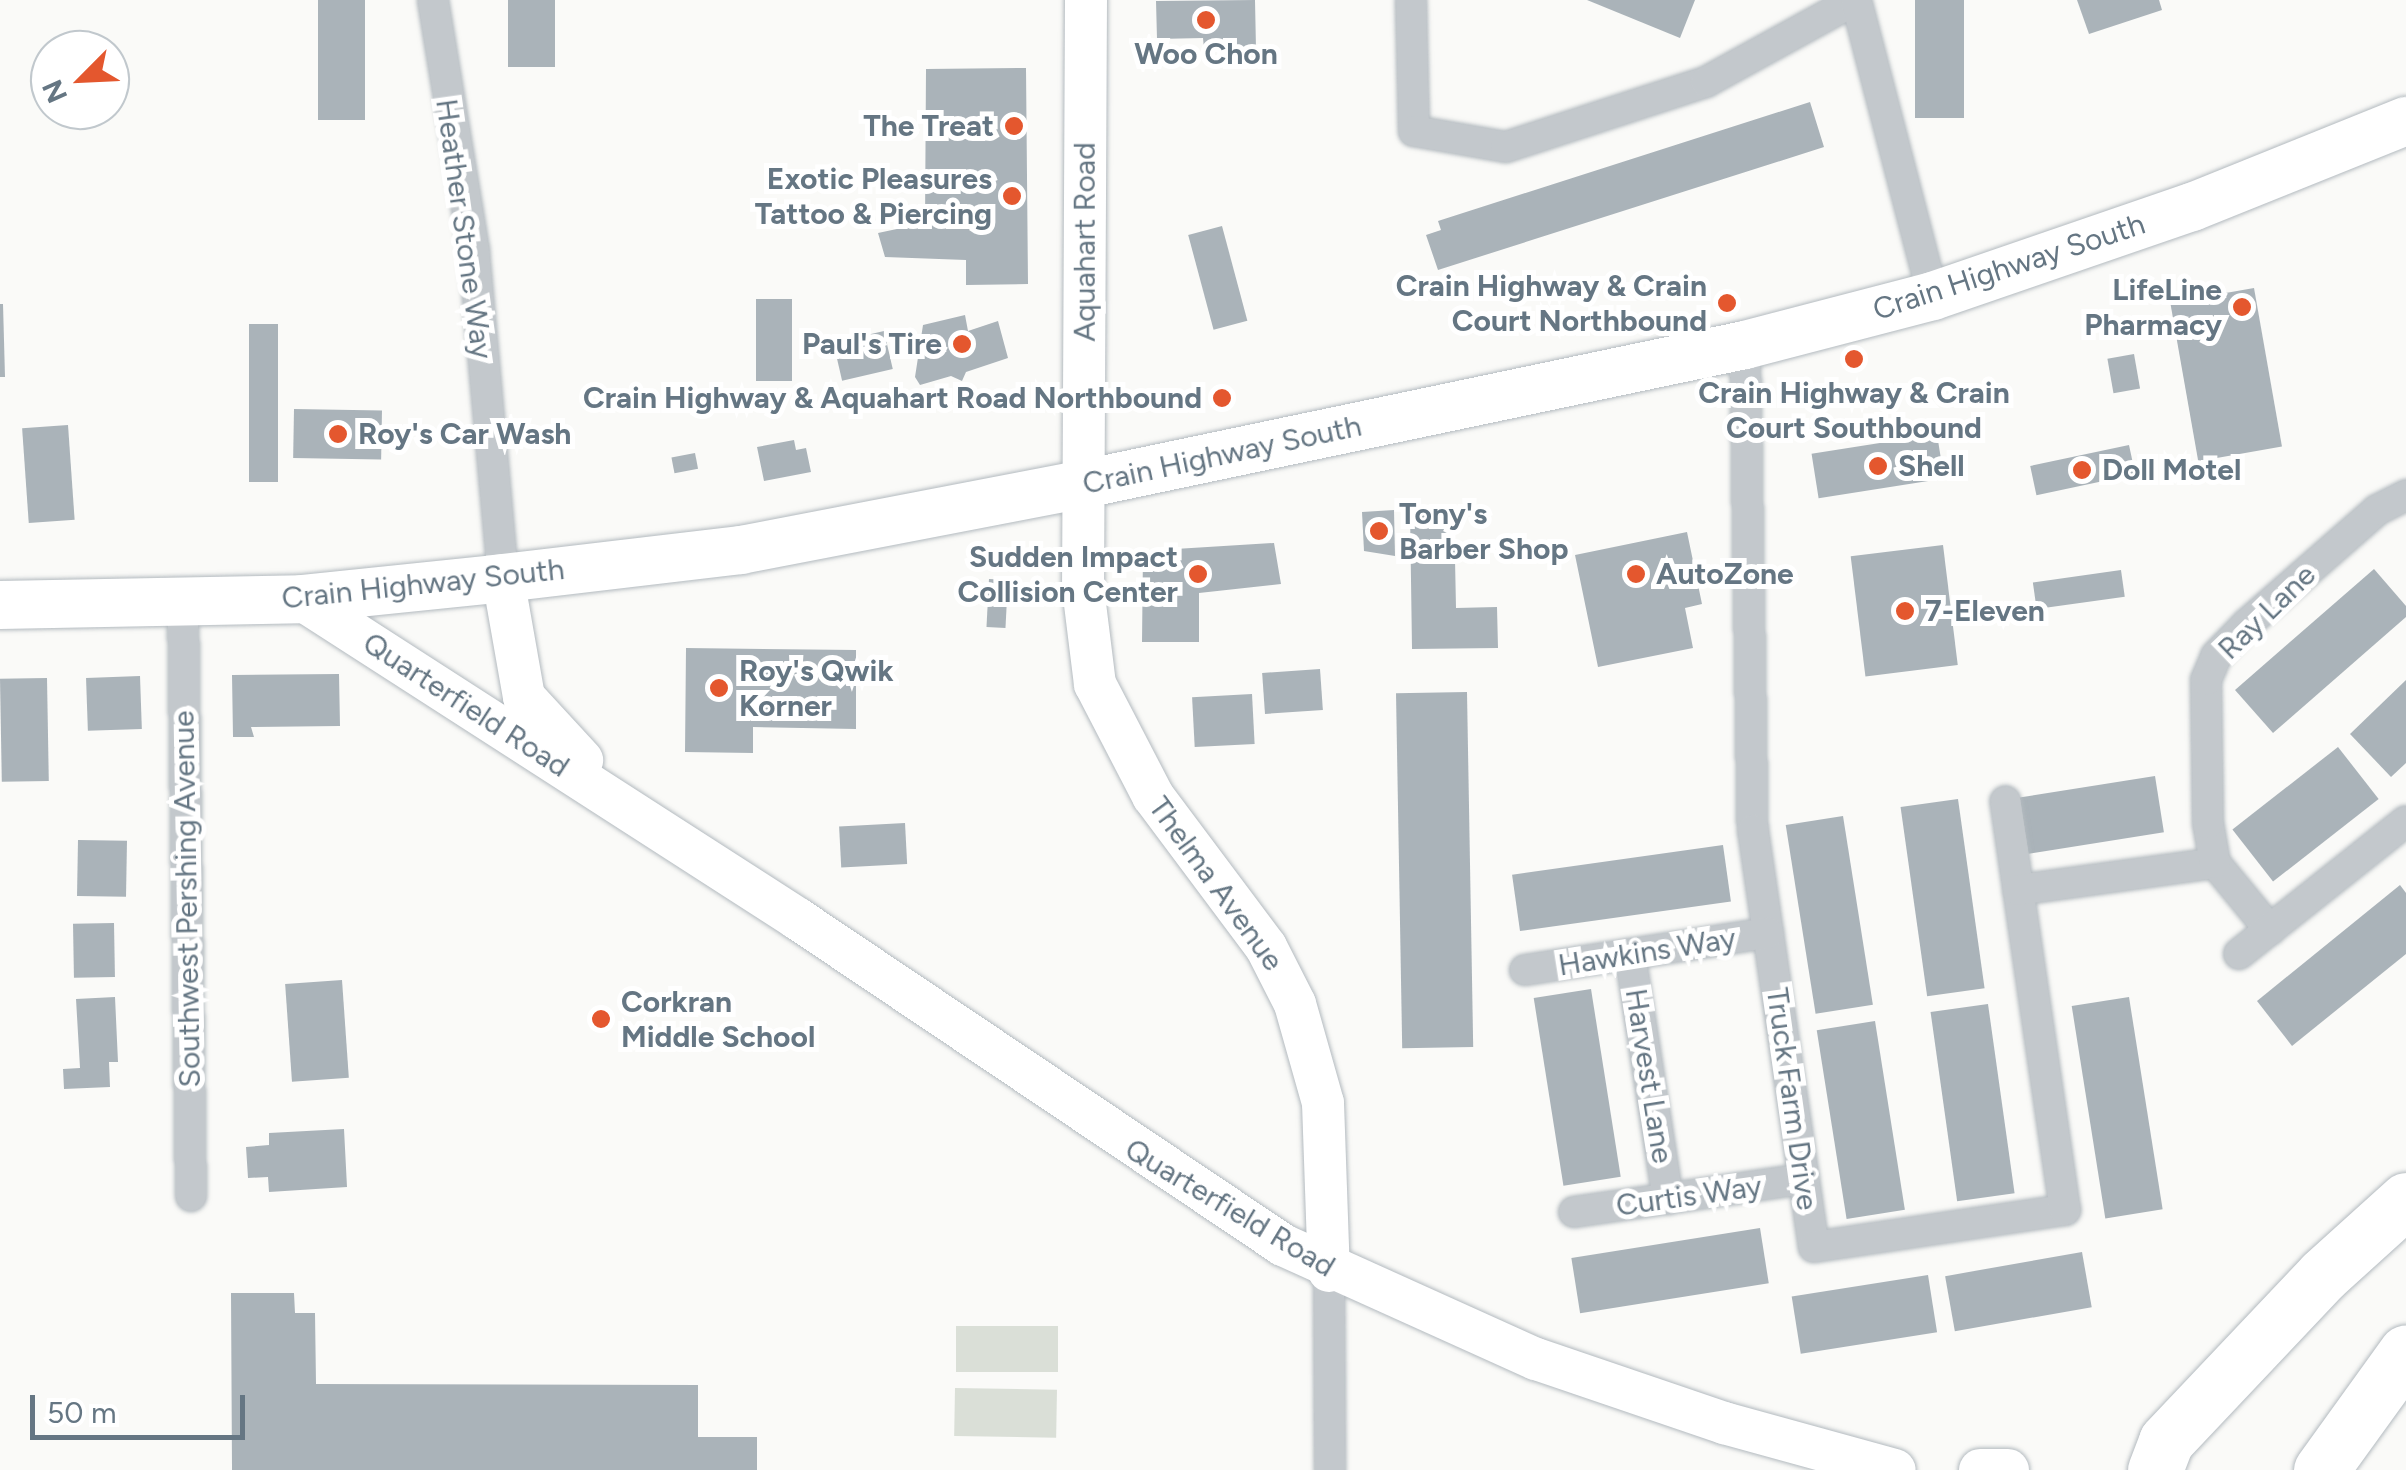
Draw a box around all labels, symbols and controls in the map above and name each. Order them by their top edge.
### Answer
marker: Woo Chon [1195,9,1217,31]
north arrow [30,30,130,130]
place label: Woo Chon [1134,36,1278,72]
text: N [34,75,74,108]
street label: Heather Stone Way [428,97,500,361]
place label: The Treat [863,108,994,144]
marker: The Treat [1003,115,1025,137]
street label: Aquahart Road [1067,142,1103,342]
place label: Exotic Pleasures Tattoo & Piercing [755,161,992,232]
marker: Exotic Pleasures Tattoo & Piercing [1001,185,1023,207]
street label: Crain Highway South [1868,206,2150,328]
place label: Crain Highway & Crain Court Northbound [1396,268,1707,338]
place label: LifeLine Pharmacy [2084,272,2222,342]
marker: Crain Highway & Crain Court Northbound [1716,292,1738,314]
marker: LifeLine Pharmacy [2231,296,2253,318]
place label: Paul's Tire [802,326,942,362]
marker: Paul's Tire [951,333,973,355]
marker: Crain Highway & Crain Court Southbound [1843,348,1865,370]
place label: Crain Highway & Crain Court Southbound [1698,375,2010,446]
place label: Crain Highway & Aquahart Road Northbound [583,380,1202,416]
marker: Crain Highway & Aquahart Road Northbound [1211,387,1233,409]
street label: Crain Highway South [1079,408,1365,502]
place label: Roy's Car Wash [358,416,571,452]
marker: Roy's Car Wash [327,423,349,445]
place label: Shell [1898,448,1965,484]
place label: Doll Motel [2102,452,2241,488]
marker: Shell [1867,455,1889,477]
marker: Doll Motel [2071,459,2093,481]
place label: Tony's Barber Shop [1399,496,1568,566]
marker: Tony's Barber Shop [1368,520,1390,542]
place label: Sudden Impact Collision Center [958,539,1178,610]
street label: Crain Highway South [280,551,566,617]
place label: AutoZone [1656,556,1794,592]
street label: Ray Lane [2211,557,2323,667]
marker: Sudden Impact Collision Center [1187,563,1209,585]
marker: AutoZone [1625,563,1647,585]
place label: 7-Eleven [1925,593,2045,629]
marker: 7-Eleven [1894,600,1916,622]
street label: Quarterfield Road [356,625,576,785]
place label: Roy's Qwik Korner [739,653,894,724]
marker: Roy's Qwik Korner [708,677,730,699]
street label: Southwest Pershing Avenue [166,710,208,1088]
street label: Thelma Avenue [1141,790,1291,978]
street label: Hawkins Way [1556,920,1738,984]
place label: Corkran Middle School [621,984,815,1054]
street label: Harvest Lane [1617,986,1681,1166]
street label: Truck Farm Drive [1759,986,1825,1212]
marker: Corkran Middle School [590,1008,612,1030]
street label: Quarterfield Road [1119,1131,1341,1285]
street label: Curtis Way [1614,1168,1764,1224]
scale bar [35,1375,250,1437]
text: 50 m [47,1394,116,1431]

